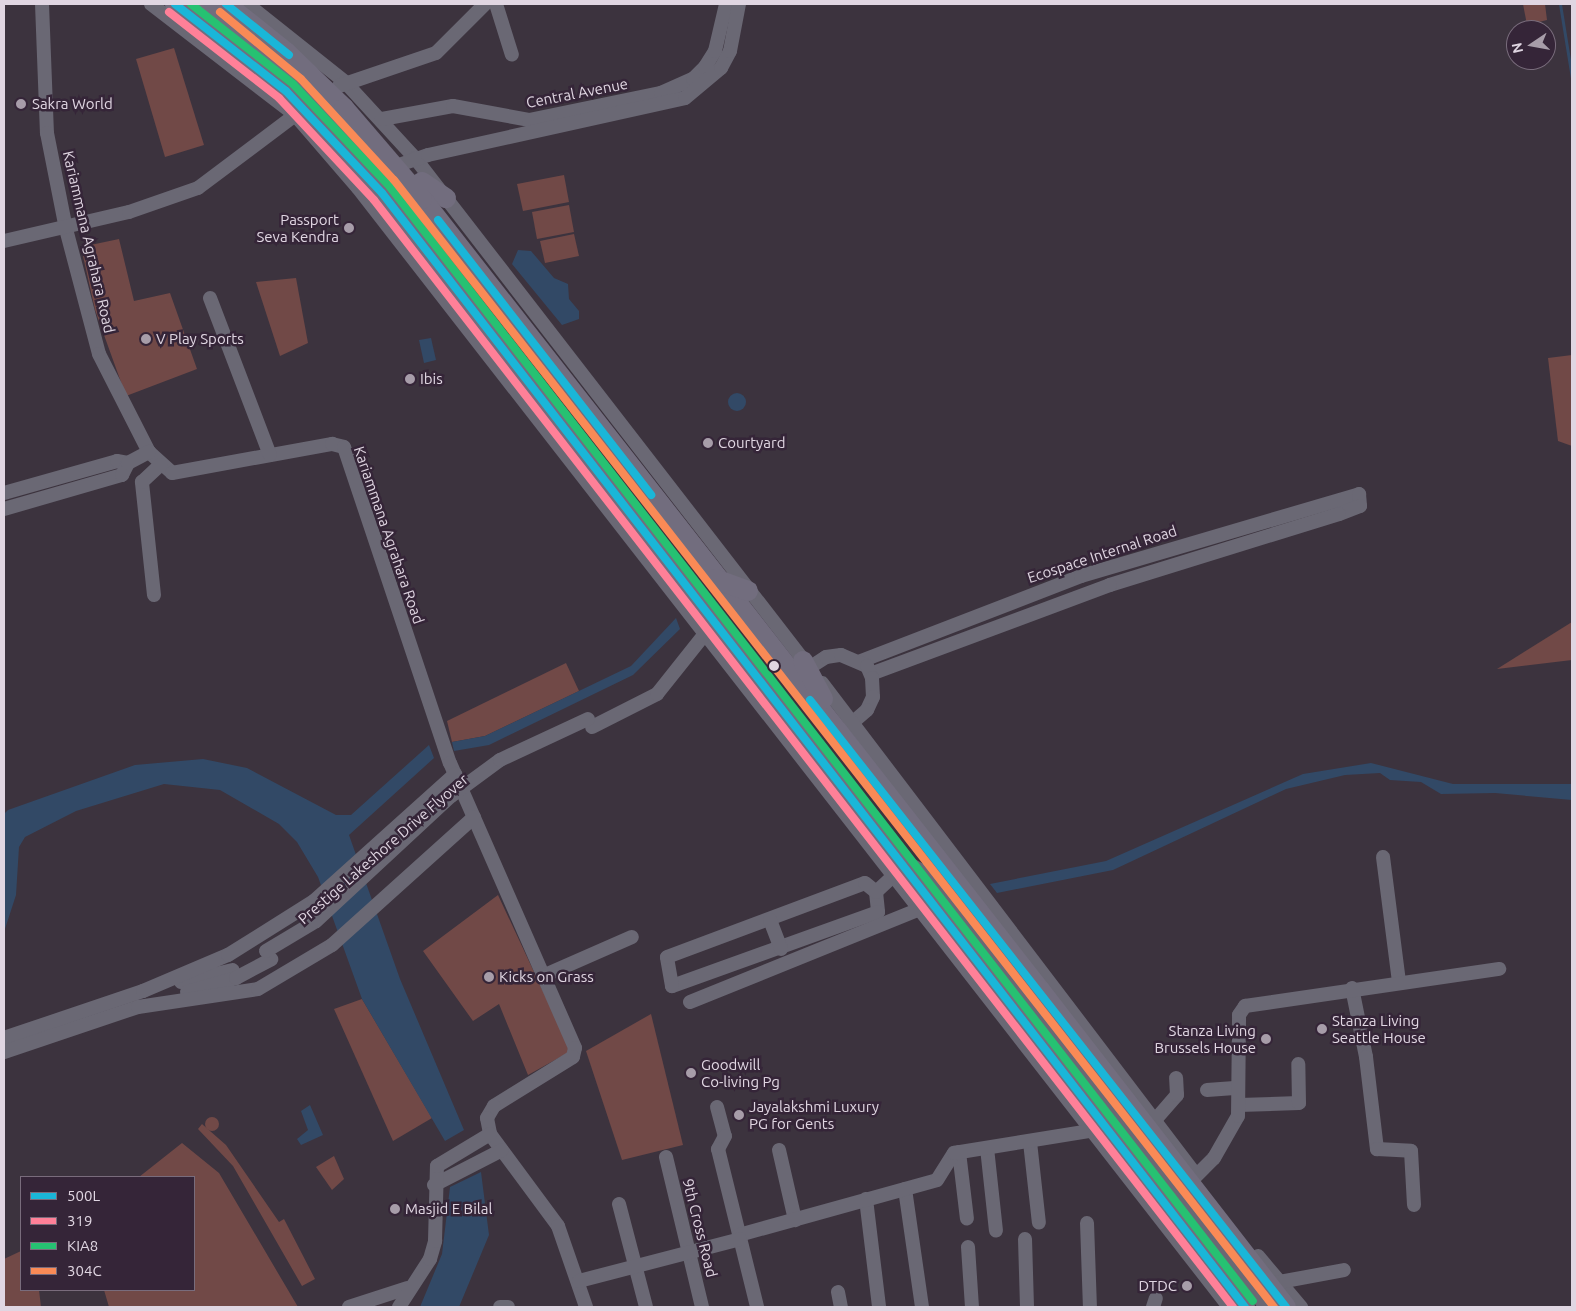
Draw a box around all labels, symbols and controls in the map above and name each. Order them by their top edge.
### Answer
north arrow [1506,20,1556,70]
text: N [1508,41,1526,55]
street label: Central Avenue [525,74,629,112]
place label: Sakra World [32,95,113,113]
marker: Sakra World [14,97,28,111]
street label: Kariammana Agrahara Road [59,149,119,335]
place label: Passport Seva Kendra [256,210,339,245]
marker: Passport Seva Kendra [343,222,355,234]
place label: V Play Sports [156,330,244,348]
marker: V Play Sports [140,333,152,345]
place label: Ibis [420,370,443,388]
marker: Ibis [404,373,416,385]
place label: Courtyard [718,434,785,452]
marker: Courtyard [702,437,714,449]
street label: Kariammana Agrahara Road [350,444,428,626]
street label: Ecospace Internal Road [1025,521,1179,587]
unlabelled marker [769,661,779,671]
street label: Prestige Lakeshore Drive Flyover [294,770,472,928]
place label: Kicks on Grass [499,968,594,986]
marker: Kicks on Grass [483,971,495,983]
place label: Stanza Living Seattle House [1332,1011,1426,1046]
place label: Stanza Living Brussels House [1154,1021,1256,1056]
marker: Stanza Living Seattle House [1316,1023,1328,1035]
marker: Stanza Living Brussels House [1260,1033,1272,1045]
place label: Goodwill Co-living Pg [701,1055,780,1090]
marker: Goodwill Co-living Pg [685,1067,697,1079]
place label: Jayalakshmi Luxury PG for Gents [749,1097,879,1132]
marker: Jayalakshmi Luxury PG for Gents [733,1109,745,1121]
legend [20,1176,195,1291]
street label: 9th Cross Road [679,1177,721,1279]
text: 500L [67,1187,100,1204]
place label: Masjid E Bilal [405,1200,492,1218]
marker: Masjid E Bilal [389,1203,401,1215]
text: 319 [67,1212,92,1229]
text: KIA8 [67,1237,98,1254]
text: 304C [67,1262,102,1279]
place label: DTDC [1139,1277,1177,1295]
marker: DTDC [1181,1280,1193,1292]

